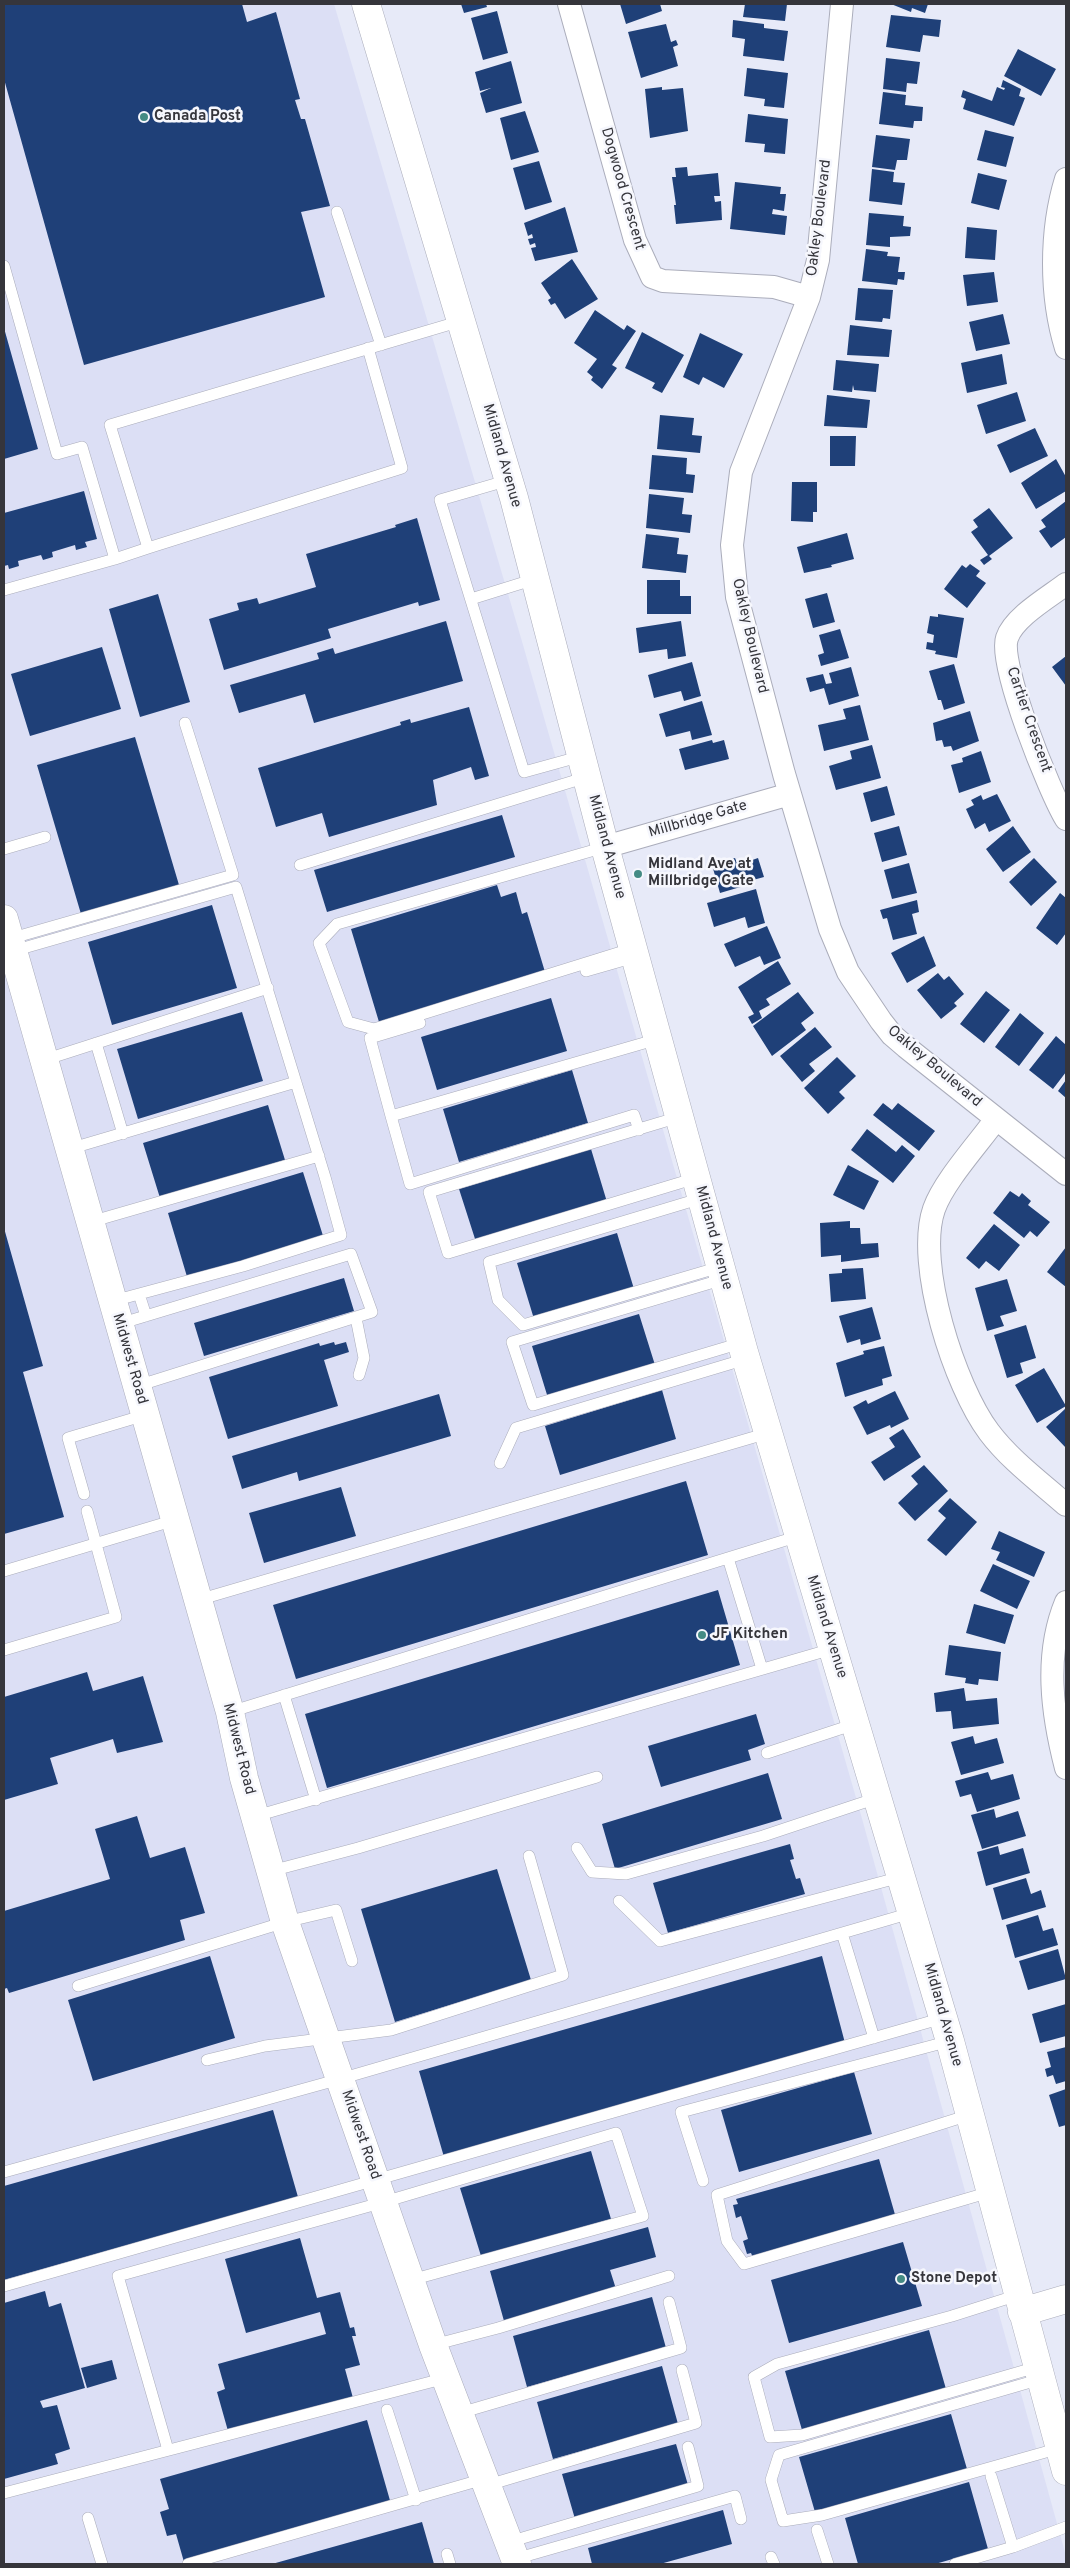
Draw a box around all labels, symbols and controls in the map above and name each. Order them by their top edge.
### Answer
place label: Canada Post [154,108,241,126]
marker: Canada Post [138,111,150,123]
street label: Dogwood Crescent [596,126,648,252]
street label: Oakley Boulevard [804,159,836,277]
street label: Midland Avenue [478,402,524,510]
street label: Oakley Boulevard [727,577,771,695]
street label: Cartier Crescent [1002,665,1054,775]
street label: Midland Avenue [583,793,629,901]
street label: Millbridge Gate [647,797,749,843]
place label: Midland Ave at Millbridge Gate [648,856,754,891]
marker: Midland Ave at Millbridge Gate [632,868,644,880]
street label: Oakley Boulevard [883,1022,985,1112]
street label: Midland Avenue [690,1184,736,1292]
street label: Midwest Road [107,1312,151,1406]
street label: Midland Avenue [802,1573,850,1681]
place label: JF Kitchen [712,1626,788,1644]
marker: JF Kitchen [696,1629,708,1641]
street label: Midwest Road [218,1701,258,1797]
street label: Midland Avenue [919,1961,965,2069]
street label: Midwest Road [336,2088,384,2182]
place label: Stone Depot [911,2270,997,2288]
marker: Stone Depot [895,2273,907,2285]

